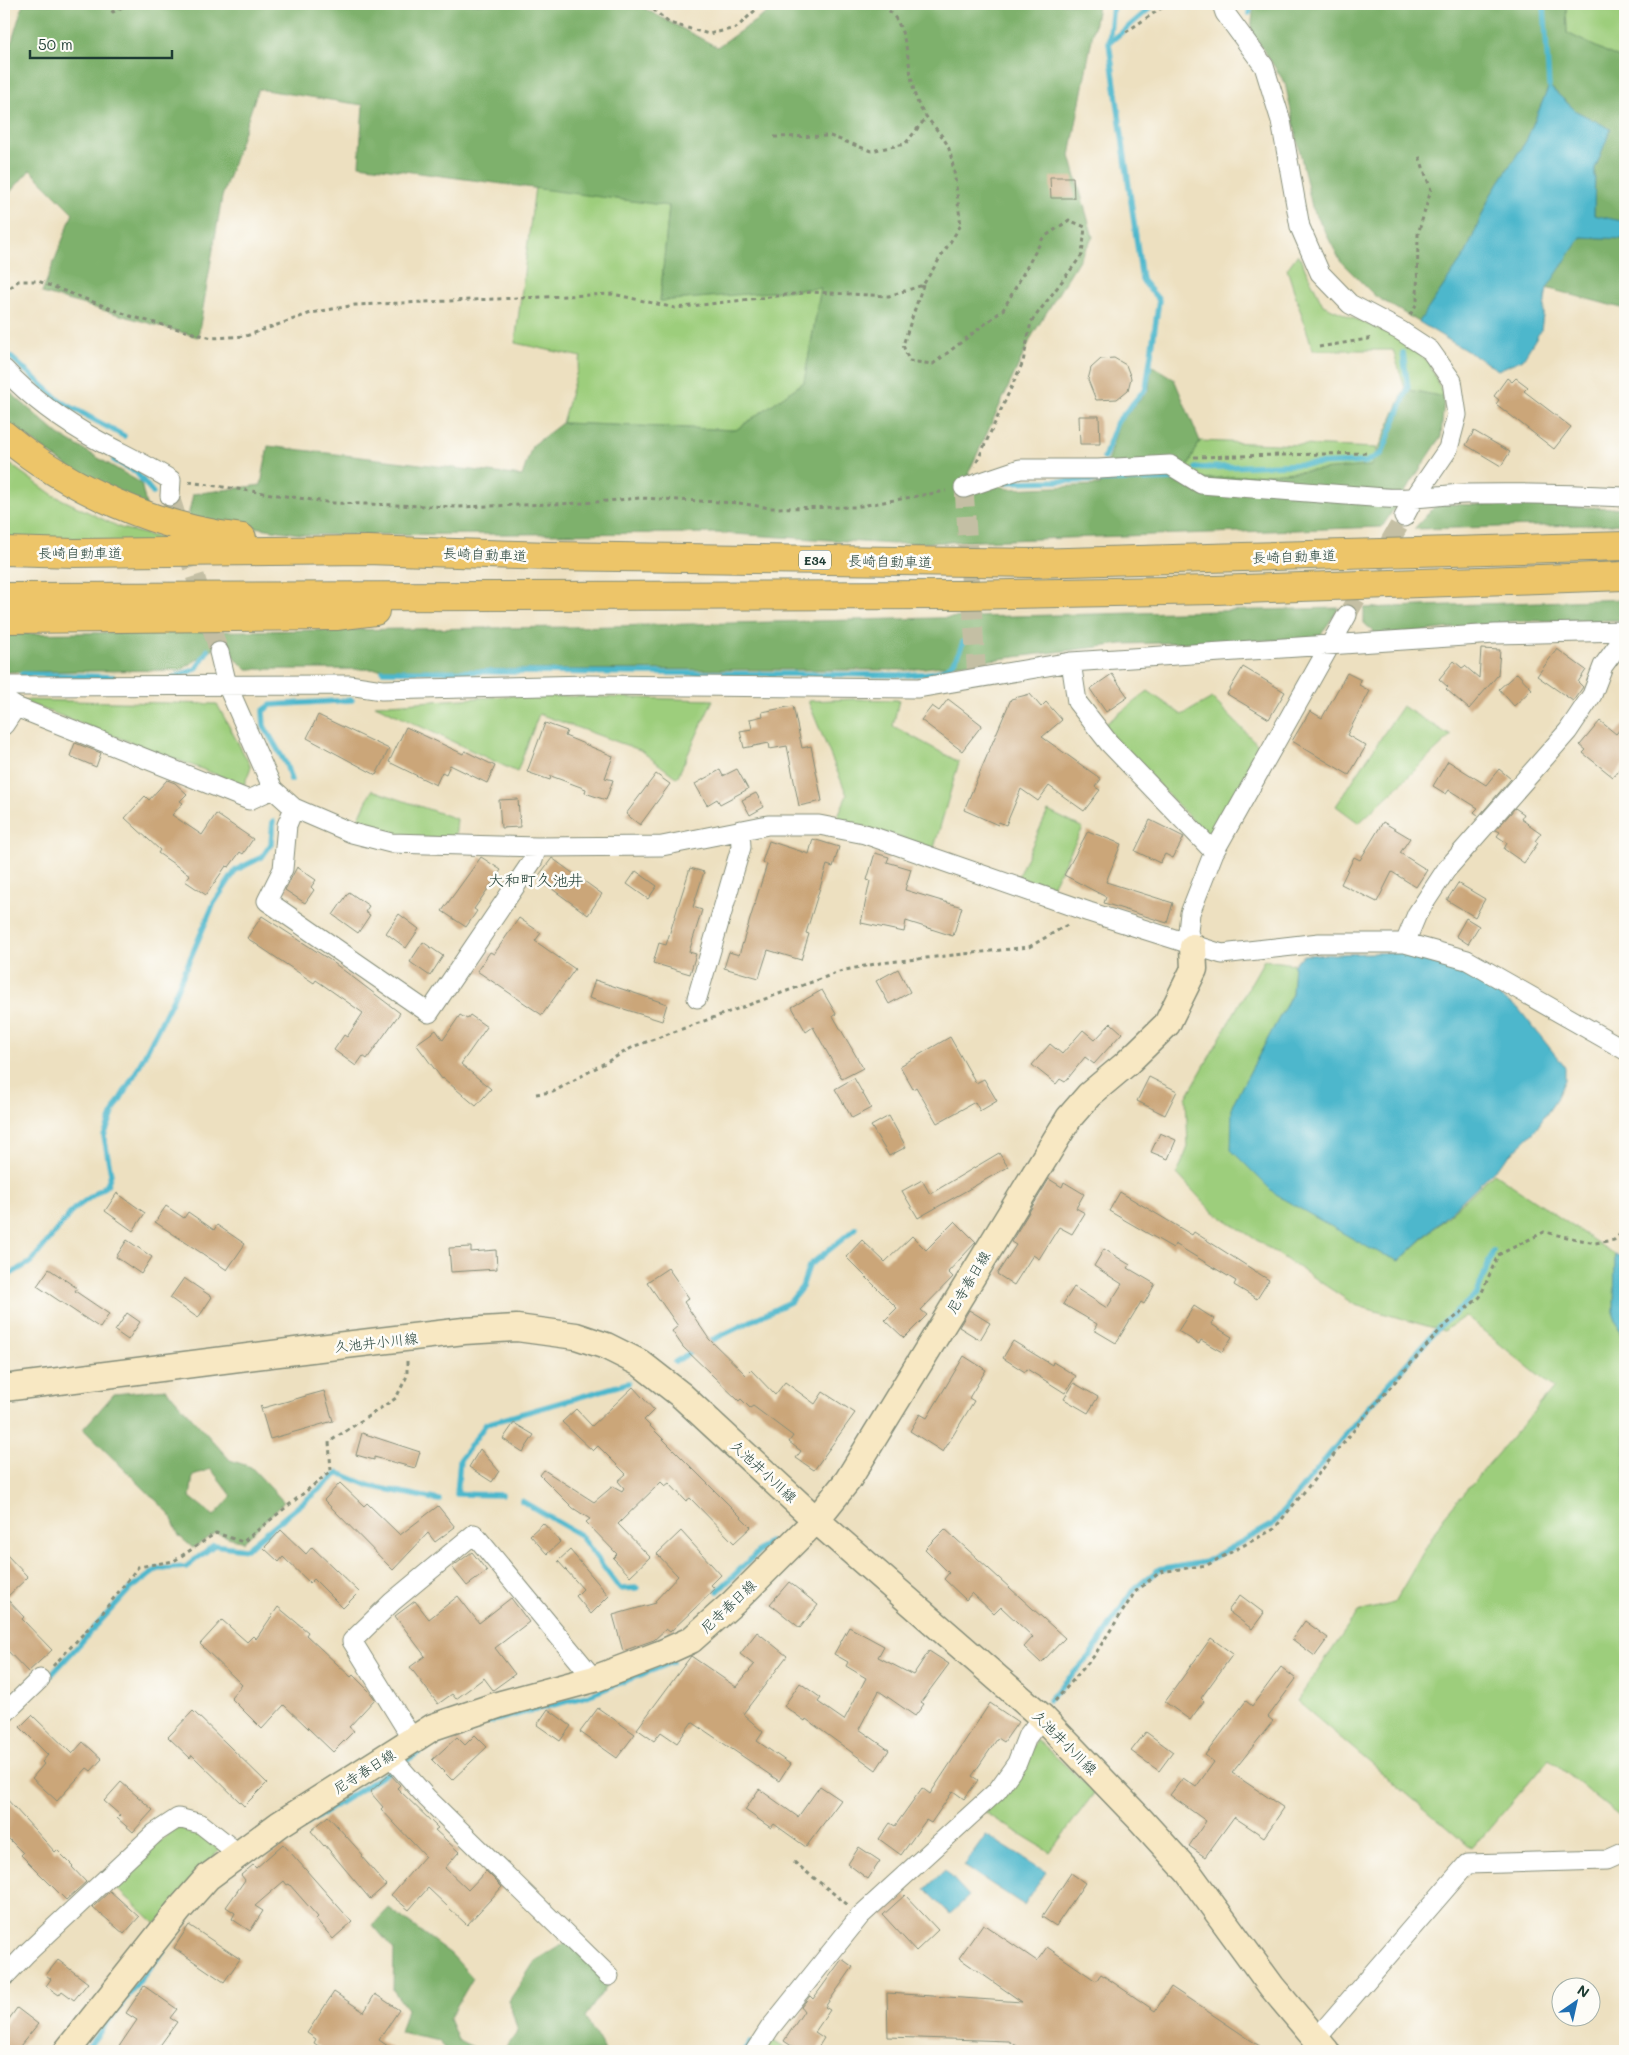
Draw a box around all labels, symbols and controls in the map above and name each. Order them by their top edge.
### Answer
scale bar [30,28,172,60]
text: 50 m [38,34,73,54]
street label: 長崎自動車道 [38,543,122,562]
street label: 長崎自動車道 [443,543,527,565]
street label: 長崎自動車道 [1252,545,1336,567]
road number: E34 [799,550,831,570]
street label: 長崎自動車道 [848,551,932,571]
district label: 大和町久池井 [488,869,584,890]
street label: 尼寺春日線 [942,1247,994,1317]
street label: 久池井小川線 [333,1328,419,1356]
street label: 久池井小川線 [727,1435,801,1507]
street label: 尼寺春日線 [696,1575,760,1637]
street label: 久池井小川線 [1029,1706,1101,1778]
street label: 尼寺春日線 [329,1744,399,1798]
north arrow [1552,1978,1602,2028]
text: N [1574,1980,1593,2002]

